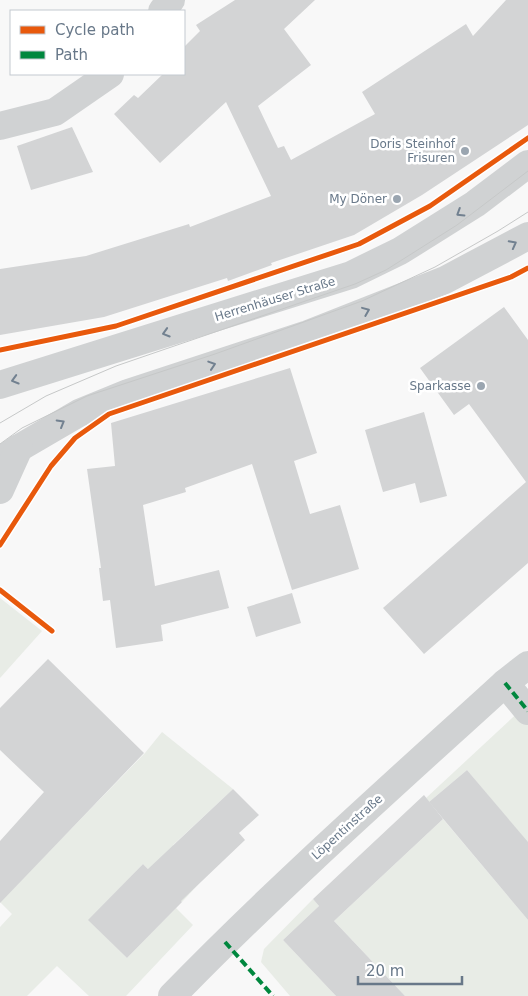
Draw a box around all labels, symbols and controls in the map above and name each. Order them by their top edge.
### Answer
legend [10,10,185,75]
text: Cycle path [55,21,135,39]
text: Path [55,46,88,64]
place label: Doris Steinhof Frisuren [370,137,456,165]
marker: Doris Steinhof Frisuren [459,145,471,157]
place label: My Döner [329,192,387,206]
marker: My Döner [391,193,403,205]
one-way arrow [457,207,466,217]
one-way arrow [508,240,517,250]
street label: Herrenhäuser Straße [213,274,337,324]
one-way arrow [361,307,370,318]
one-way arrow [162,328,170,338]
one-way arrow [208,361,216,371]
one-way arrow [11,375,19,385]
place label: Sparkasse [410,379,471,393]
marker: Sparkasse [475,380,487,392]
one-way arrow [56,420,65,430]
street label: Löpentinstraße [309,792,385,862]
scale bar [358,954,462,986]
text: 20 m [366,962,404,980]

